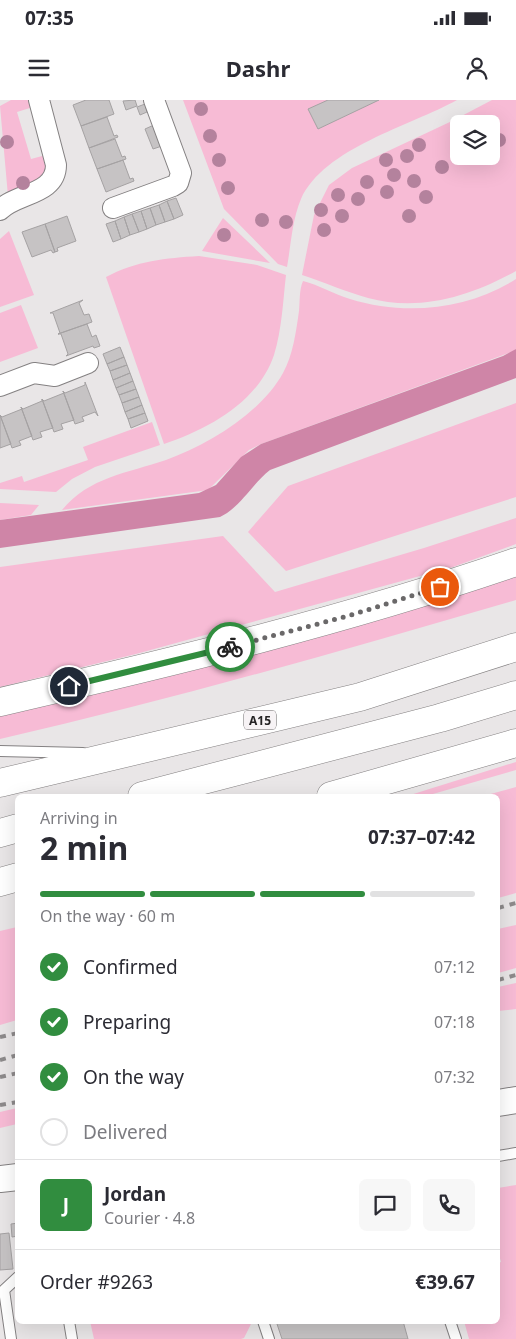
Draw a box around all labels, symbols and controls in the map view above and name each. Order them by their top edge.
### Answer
text: 07:35 [25,5,74,31]
text: Dashr [226,53,290,83]
icon: menu [25,54,53,82]
icon: person [463,54,491,82]
map controls [450,115,500,165]
button: layers [450,115,500,165]
pin [419,566,461,608]
icon: bag [426,573,454,601]
courier [205,622,255,672]
icon: bike [216,633,244,661]
pin [48,665,90,707]
icon: home [55,672,83,700]
road number: A15 [244,710,276,730]
text: Arriving in [40,807,118,829]
text: 07:37–07:42 [368,824,475,850]
text: 2 min [40,826,128,869]
text: On the way · 60 m [40,905,175,927]
icon: check [40,953,68,981]
text: Confirmed [83,954,178,980]
text: 07:12 [434,956,475,978]
icon: check [40,1008,68,1036]
text: Preparing [83,1009,171,1035]
text: 07:18 [434,1011,475,1033]
icon: check [40,1063,68,1091]
text: On the way [83,1064,184,1090]
text: 07:32 [434,1066,475,1088]
text: Delivered [83,1119,168,1145]
button: chat [359,1179,411,1231]
button: phone [423,1179,475,1231]
text: Jordan [104,1181,166,1207]
text: J [63,1192,69,1218]
text: Courier · 4.8 [104,1207,195,1229]
text: Order #9263 [40,1269,153,1295]
text: €39.67 [415,1269,475,1295]

